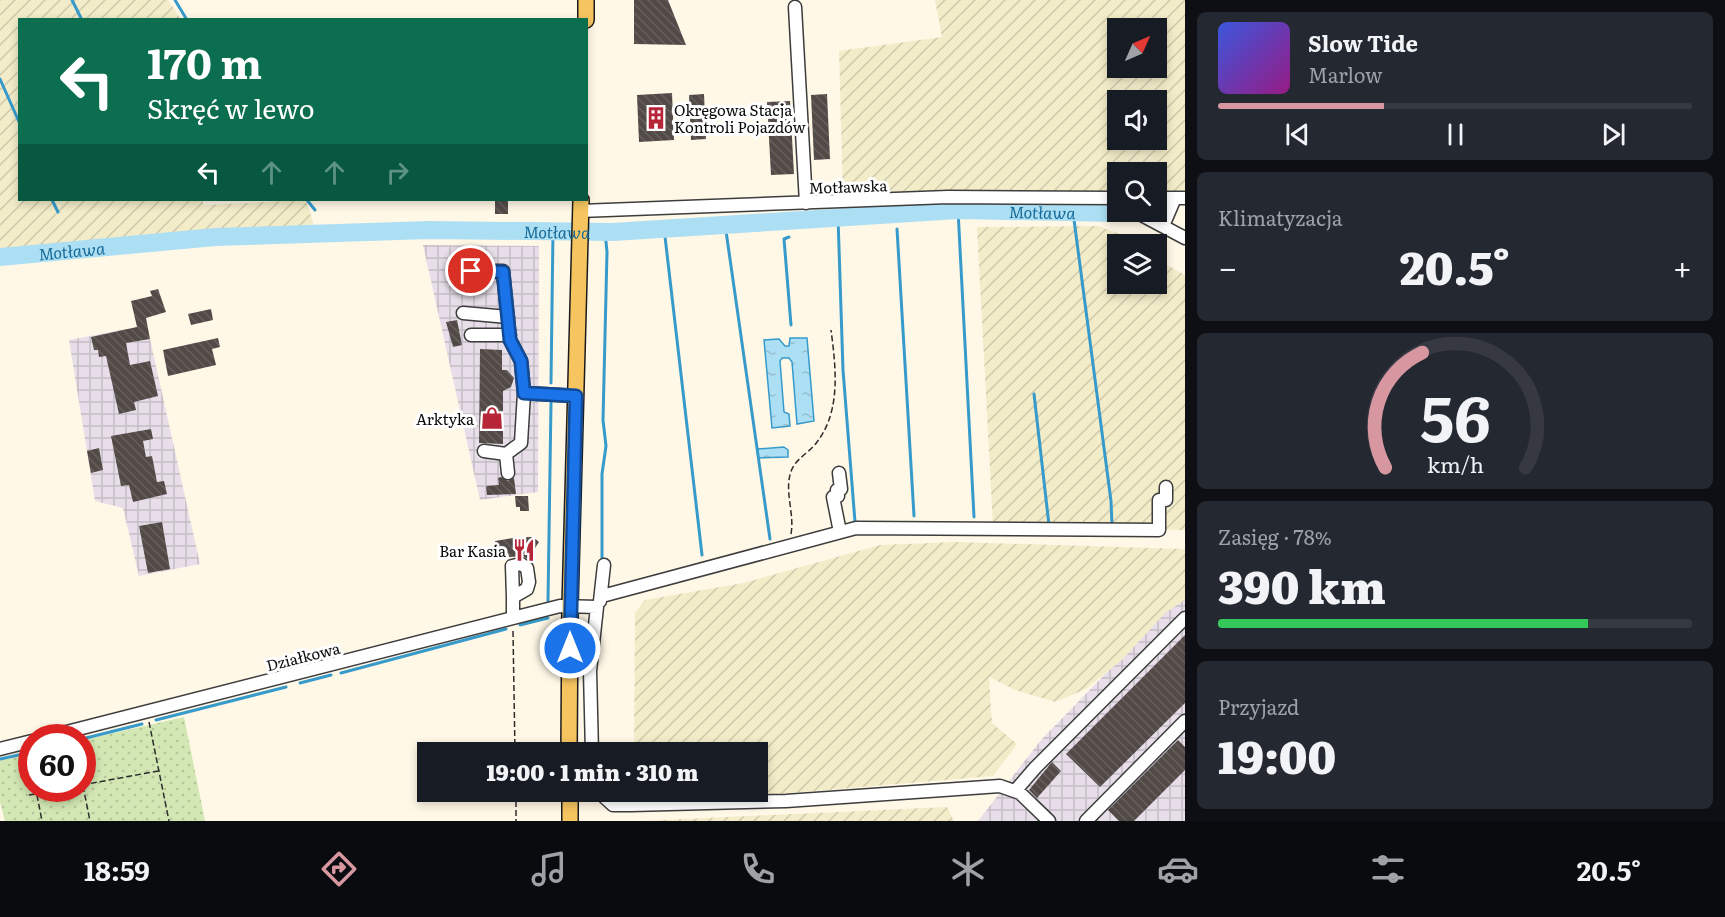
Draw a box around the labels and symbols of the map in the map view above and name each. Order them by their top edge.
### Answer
north arrow [1107,18,1167,78]
place label: Okręgowa Stacja Kontroli Pojazdów [674,98,806,138]
building icon: Okręgowa Stacja Kontroli Pojazdów [643,105,669,131]
street label: Motławska [808,173,889,199]
water label: Motława [1009,199,1077,224]
water label: Motława [523,219,591,244]
water label: Motława [37,235,107,265]
pin [445,245,496,296]
shop icon: Arktyka [479,405,505,431]
place label: Arktyka [416,407,475,430]
restaurant icon: Bar Kasia [511,537,537,563]
place label: Bar Kasia [439,539,507,562]
position arrow [538,616,602,680]
street label: Działkowa [264,636,343,676]
speed limit sign: 60 [18,724,96,802]

